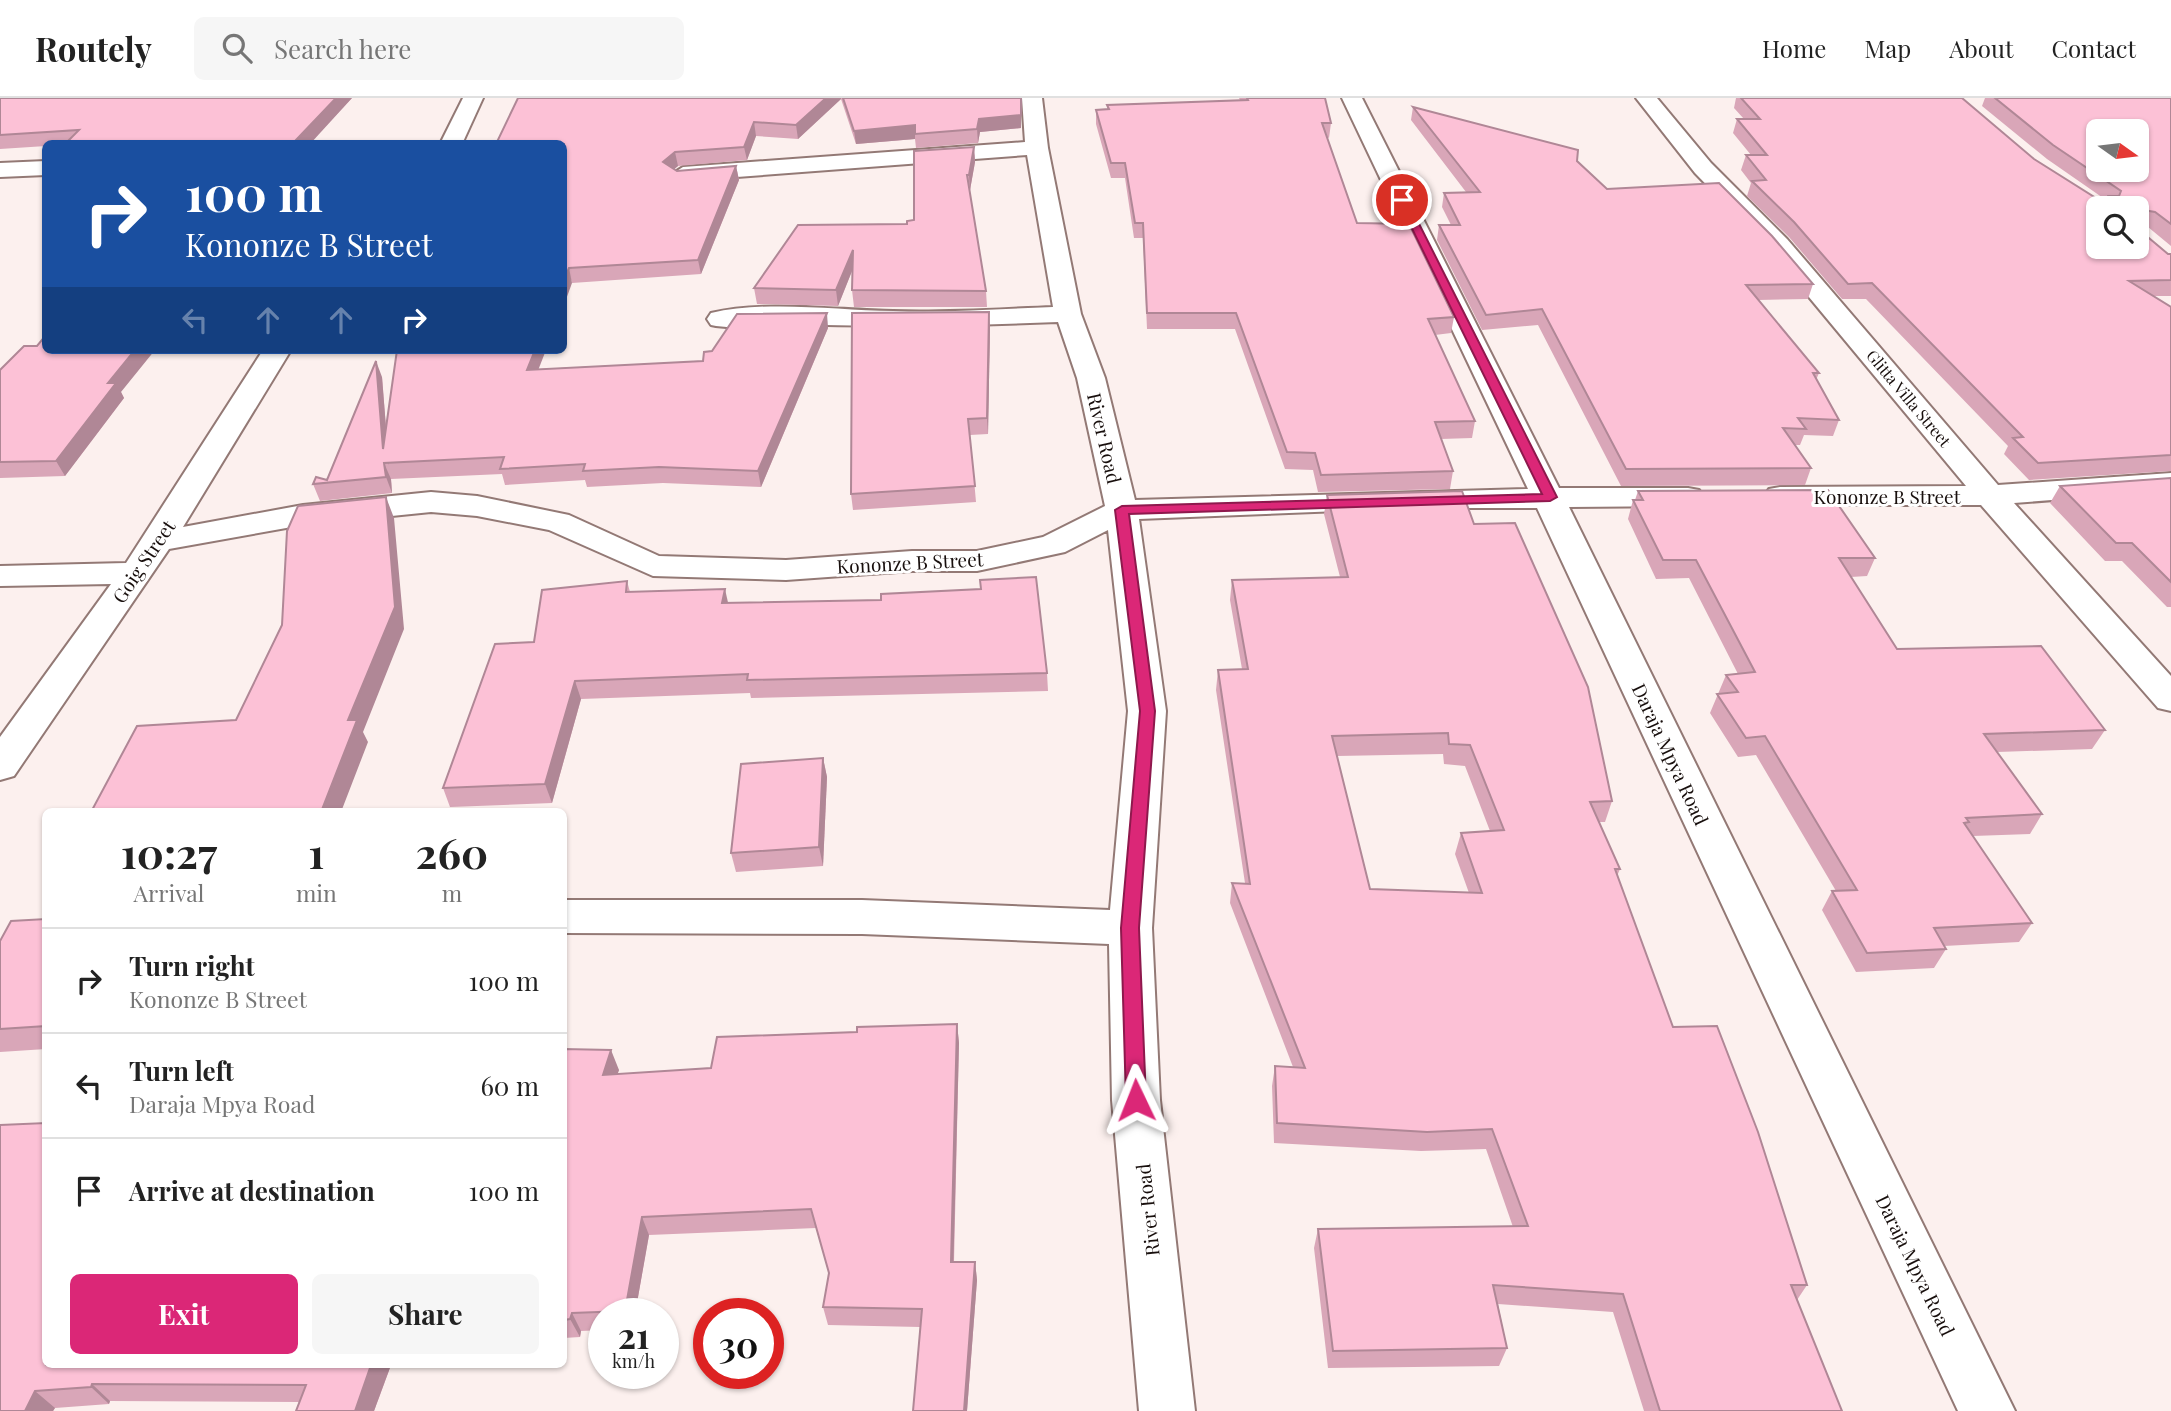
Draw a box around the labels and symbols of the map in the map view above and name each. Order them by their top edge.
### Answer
north arrow [2086,119,2149,182]
pin [1372,170,1432,230]
street label: Glitta Villa Street [1862,345,1956,451]
street label: River Road [1082,390,1128,486]
street label: Kononze B Street [1814,483,1961,509]
street label: Goig Street [106,514,181,608]
street label: Kononze B Street [836,545,984,579]
street label: Daraja Mpya Road [1627,679,1715,829]
position arrow [1099,1063,1173,1137]
street label: River Road [1129,1163,1165,1257]
street label: Daraja Mpya Road [1871,1190,1961,1340]
speed limit sign: 30 [693,1298,784,1389]

